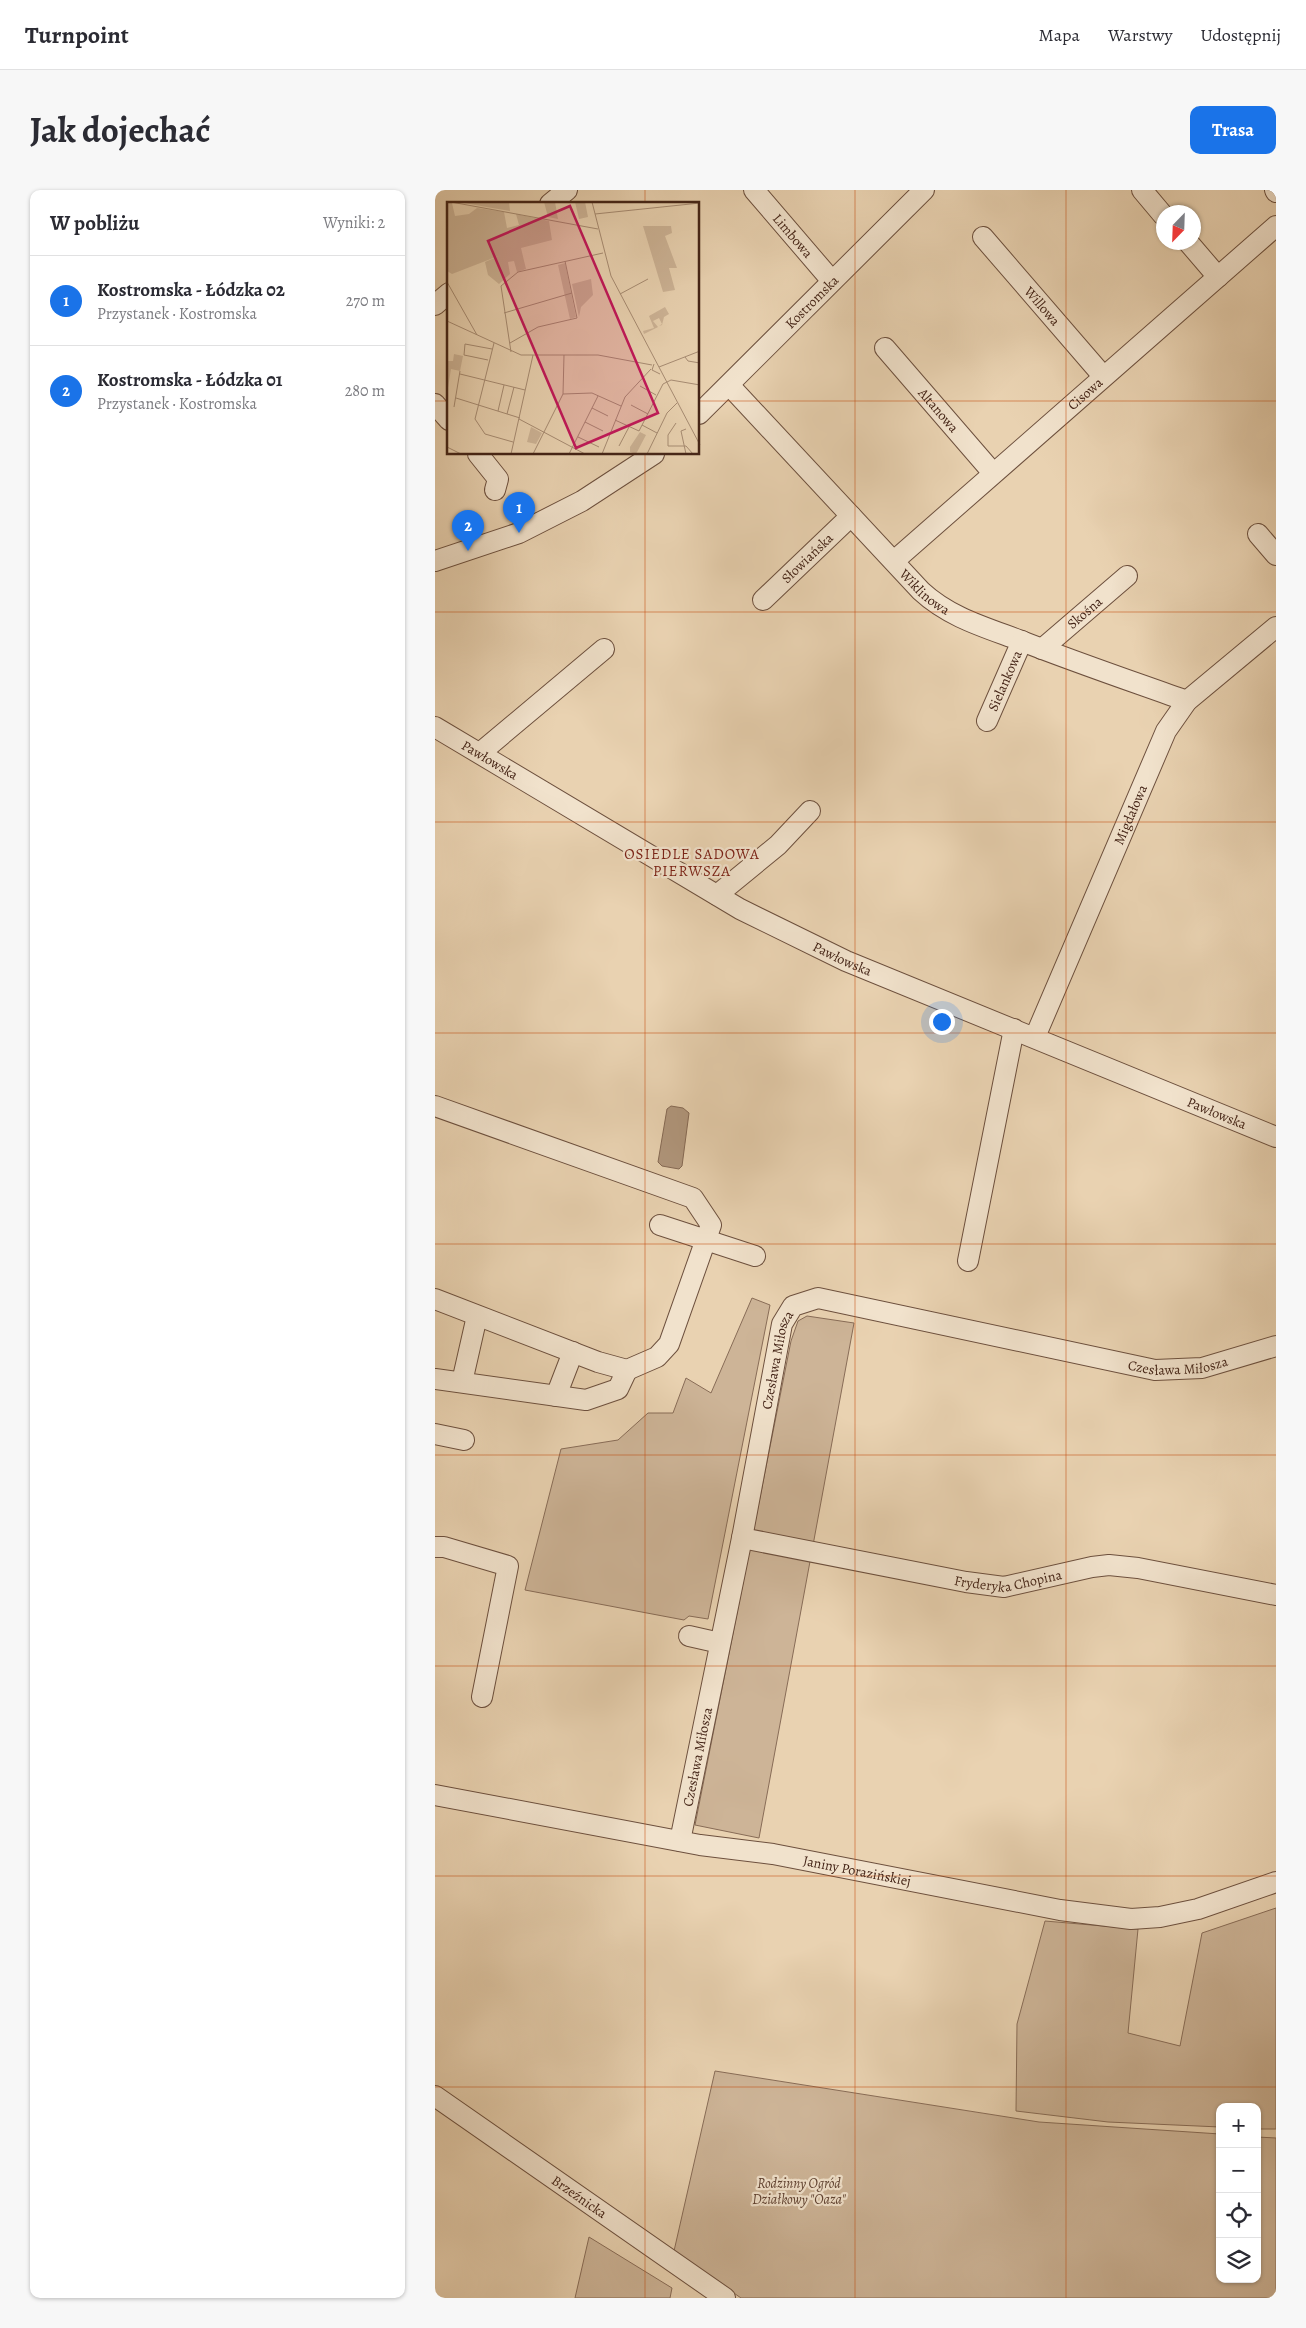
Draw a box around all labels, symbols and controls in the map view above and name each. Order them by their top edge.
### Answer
text: Turnpoint [25,19,129,51]
text: Mapa [1039,23,1080,47]
text: Warstwy [1108,23,1172,47]
text: Udostępnij [1200,23,1281,47]
text: Jak dojechać [30,106,210,154]
button: Trasa [1190,106,1276,154]
inset map [447,202,700,455]
north arrow [1156,205,1201,250]
text: W pobliżu [50,209,139,237]
street label: Limbowa [769,209,818,262]
text: Wyniki: 2 [323,212,385,234]
street label: Kostromska [781,271,843,333]
text: Kostromska - Łódzka 02 [97,277,285,303]
street label: Willowa [1020,281,1065,330]
text: 1 [63,290,69,312]
text: 270 m [346,290,385,312]
text: Przystanek · Kostromska [97,303,257,325]
text: Kostromska - Łódzka 01 [97,367,283,393]
street label: Cisowa [1063,373,1107,414]
text: 2 [62,380,70,402]
text: 280 m [345,380,385,402]
street label: Altanowa [913,383,963,437]
text: Przystanek · Kostromska [97,393,257,415]
pin: 1 [503,492,535,533]
pin: 2 [452,510,484,551]
street label: Słowiańska [777,528,837,587]
street label: Wiklinowa [895,564,954,619]
street label: Skośna [1063,592,1107,633]
street label: Sielankowa [983,647,1027,714]
street label: Pawłowska [458,736,522,784]
street label: Migdałowa [1109,781,1152,847]
district label: OSIEDLE SADOWA PIERWSZA [624,844,760,881]
street label: Pawłowska [810,937,875,980]
your location [929,1009,955,1035]
street label: Pawłowska [1184,1092,1250,1134]
street label: Czesława Miłosza [757,1306,798,1411]
street label: Czesława Miłosza [1126,1351,1231,1380]
street label: Fryderyka Chopina [953,1565,1064,1597]
street label: Czesława Miłosza [678,1705,717,1808]
street label: Janiny Porazińskiej [802,1851,913,1890]
map controls [1216,2103,1261,2283]
button: + [1216,2103,1261,2148]
button: − [1216,2148,1261,2193]
street label: Brzeźnicka [548,2171,611,2223]
park label: Rodzinny Ogród Działkowy "Oaza" [752,2174,847,2209]
button: locate [1216,2193,1261,2238]
button: layers [1216,2238,1261,2283]

